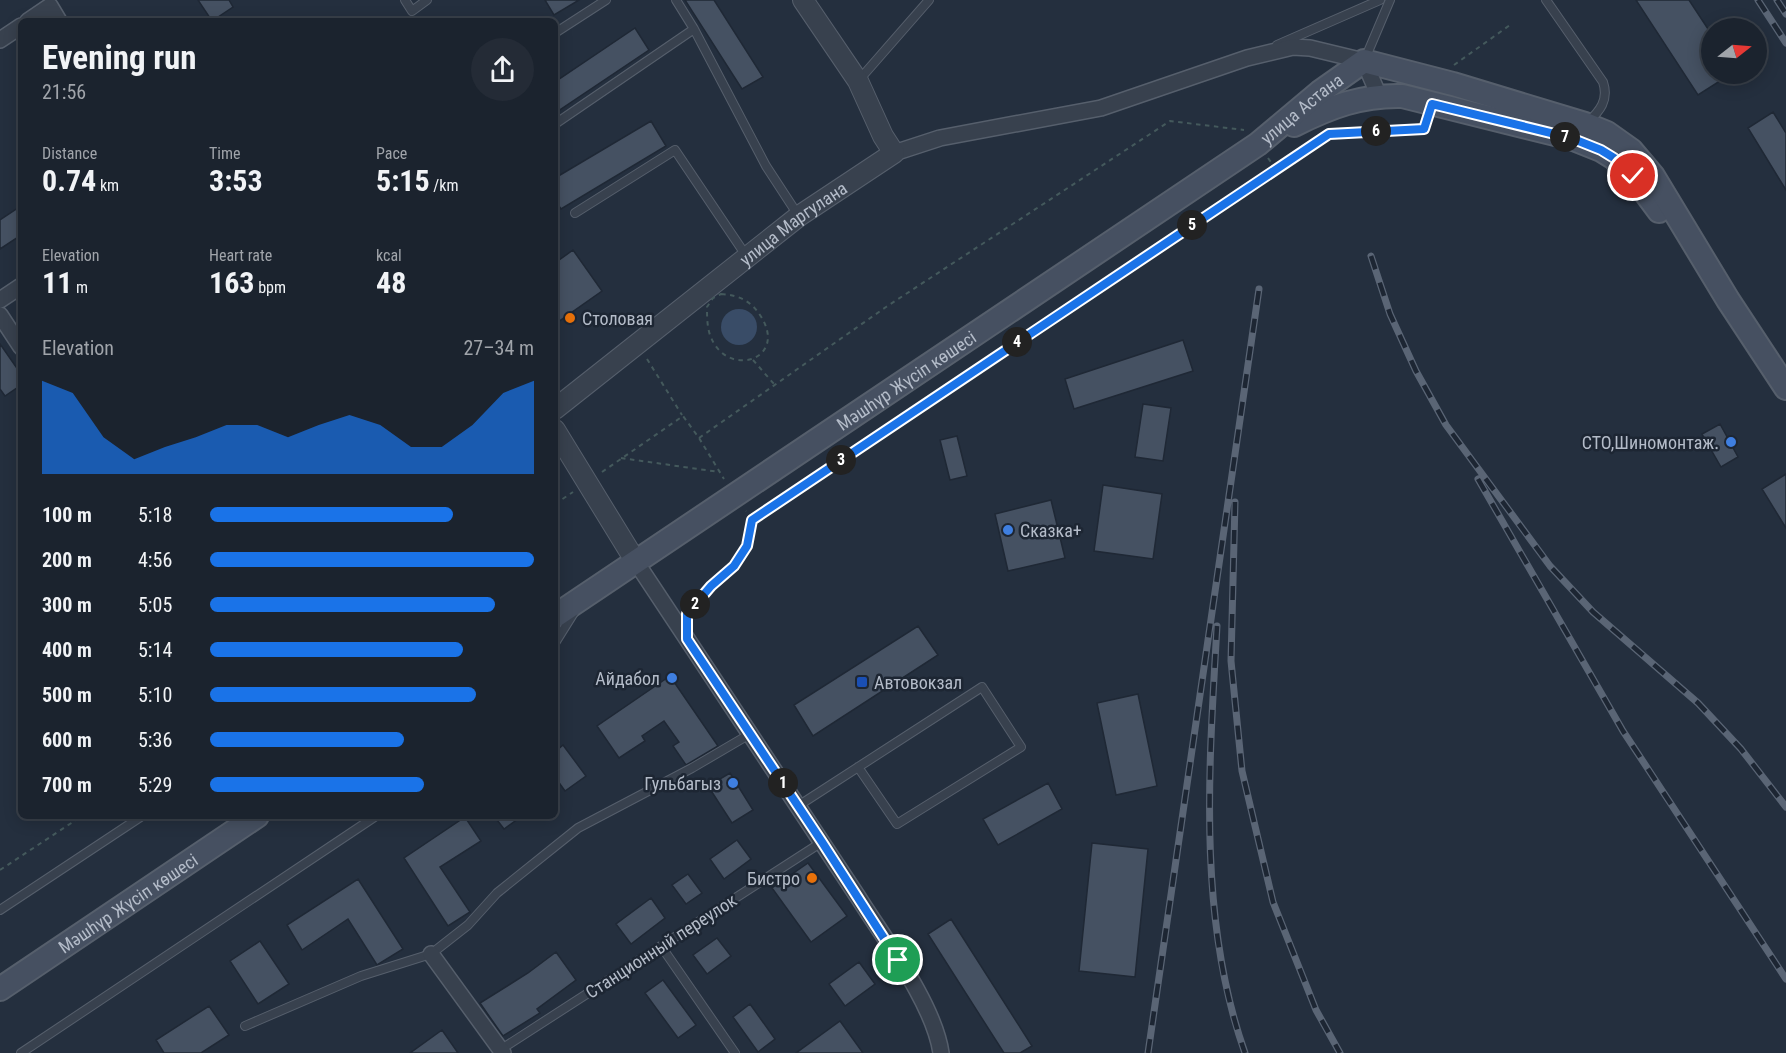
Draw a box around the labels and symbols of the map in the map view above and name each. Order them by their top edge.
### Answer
north arrow [1701,18,1767,84]
street label: улица Астана [1256,69,1347,148]
pin: 6 [1361,116,1391,146]
pin: 7 [1550,122,1580,152]
pin [1607,150,1658,201]
street label: улица Маргулана [735,177,851,270]
pin: 5 [1177,210,1207,240]
place label: Столовая [582,308,653,329]
marker: Столовая [563,311,577,325]
street label: Мәшһүр Жүсіп көшесі [833,326,980,434]
pin: 4 [1002,327,1032,357]
place label: СТО,Шиномонтаж. [1582,432,1719,453]
marker: СТО,Шиномонтаж. [1724,435,1738,449]
pin: 3 [826,445,856,475]
place label: Сказка+ [1020,520,1082,541]
marker: Сказка+ [1001,523,1015,537]
pin: 2 [680,589,710,619]
place label: Айдабол [595,668,660,689]
marker: Айдабол [665,671,679,685]
place label: Автовокзал [874,672,962,693]
marker: Автовокзал [855,675,869,689]
pin: 1 [768,768,798,798]
place label: Гульбагыз [644,773,721,794]
marker: Гульбагыз [726,776,740,790]
street label: Мәшһүр Жүсіп көшесі [54,849,201,957]
place label: Бистро [747,868,800,889]
marker: Бистро [805,871,819,885]
street label: Станционный переулок [582,889,741,1003]
pin [872,934,923,985]

